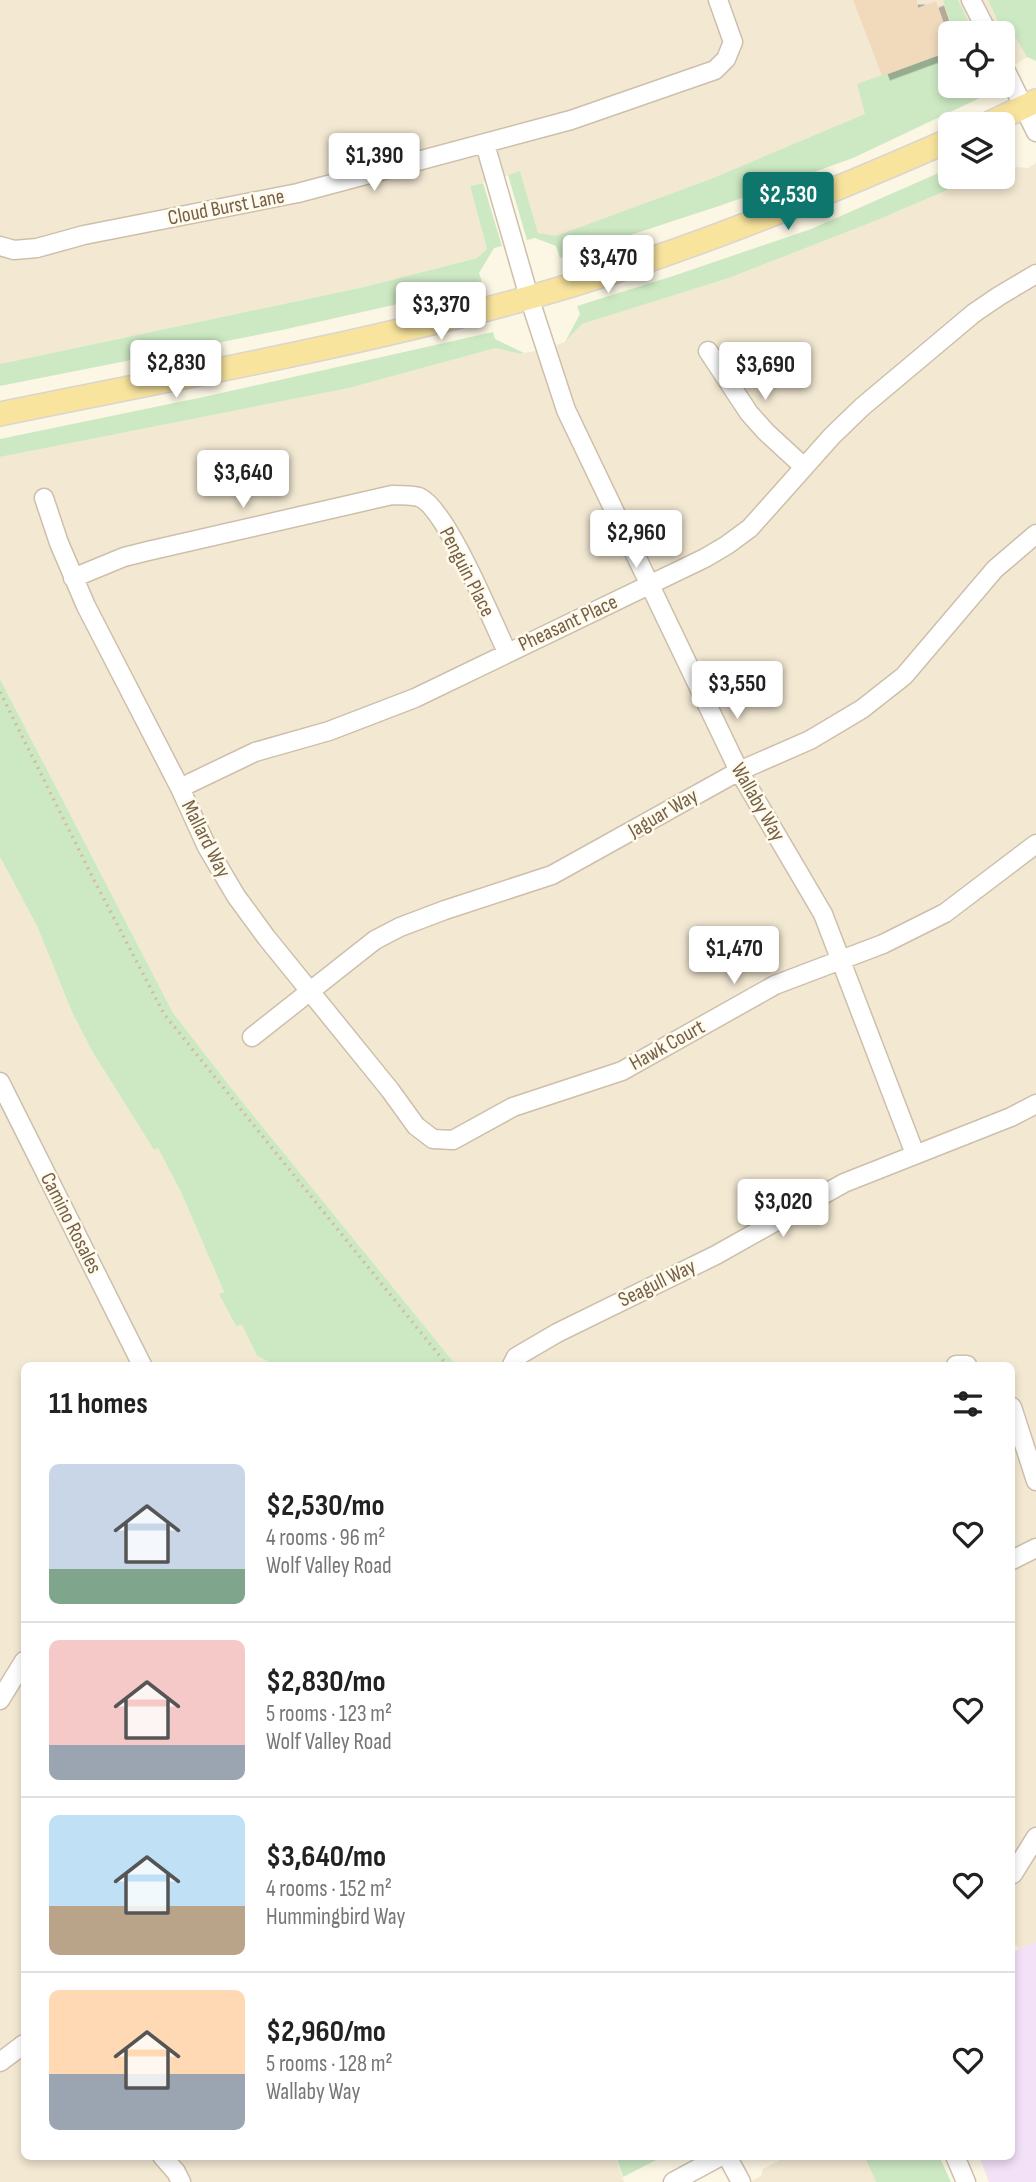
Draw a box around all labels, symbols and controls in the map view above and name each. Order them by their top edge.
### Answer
map controls [938,21,1015,189]
button: locate [938,21,1015,98]
button: layers [938,112,1015,189]
pin: $1,390 [317,134,431,193]
text: $1,390 [345,142,403,170]
pin: $2,530 [731,173,845,232]
text: $2,530 [759,181,817,209]
street label: Cloud Burst Lane [166,183,286,231]
pin: $3,470 [551,236,665,295]
text: $3,470 [579,244,637,272]
pin: $3,370 [384,282,498,342]
text: $3,370 [412,291,470,319]
pin: $2,830 [119,340,233,400]
pin: $3,690 [708,342,822,402]
text: $2,830 [146,349,206,377]
text: $3,690 [735,351,795,379]
pin: $3,640 [186,450,300,510]
text: $3,640 [213,459,273,487]
pin: $2,960 [579,510,693,570]
text: $2,960 [606,519,666,547]
street label: Penguin Place [434,523,500,621]
street label: Pheasant Place [514,589,622,657]
pin: $3,550 [680,662,794,721]
text: $3,550 [708,670,766,698]
street label: Wallaby Way [726,758,790,846]
street label: Jaguar Way [623,783,702,843]
street label: Mallard Way [176,796,236,882]
pin: $1,470 [677,926,791,986]
text: $1,470 [705,935,763,963]
street label: Hawk Court [625,1014,709,1076]
street label: Camino Rosales [35,1168,107,1278]
pin: $3,020 [726,1180,840,1239]
text: $3,020 [754,1188,812,1216]
street label: Seagull Way [614,1254,700,1312]
icon: filters [949,1385,987,1423]
text: 11 homes [49,1386,148,1422]
text: $2,530/mo [266,1488,384,1524]
icon: home [105,1492,189,1576]
icon: heart [949,1515,987,1553]
text: 4 rooms · 96 m² [266,1524,385,1552]
text: Wolf Valley Road [266,1552,392,1580]
text: $2,830/mo [266,1664,386,1700]
icon: home [105,1668,189,1752]
icon: heart [949,1691,987,1729]
text: 5 rooms · 123 m² [266,1700,392,1728]
text: Wolf Valley Road [266,1728,392,1756]
text: $3,640/mo [266,1839,386,1875]
icon: home [105,1843,189,1927]
icon: heart [949,1866,987,1904]
text: 4 rooms · 152 m² [266,1875,392,1903]
text: Hummingbird Way [266,1903,405,1931]
text: $2,960/mo [266,2014,386,2050]
icon: home [105,2018,189,2102]
icon: heart [949,2041,987,2079]
text: 5 rooms · 128 m² [266,2050,393,2078]
text: Wallaby Way [266,2078,360,2106]

